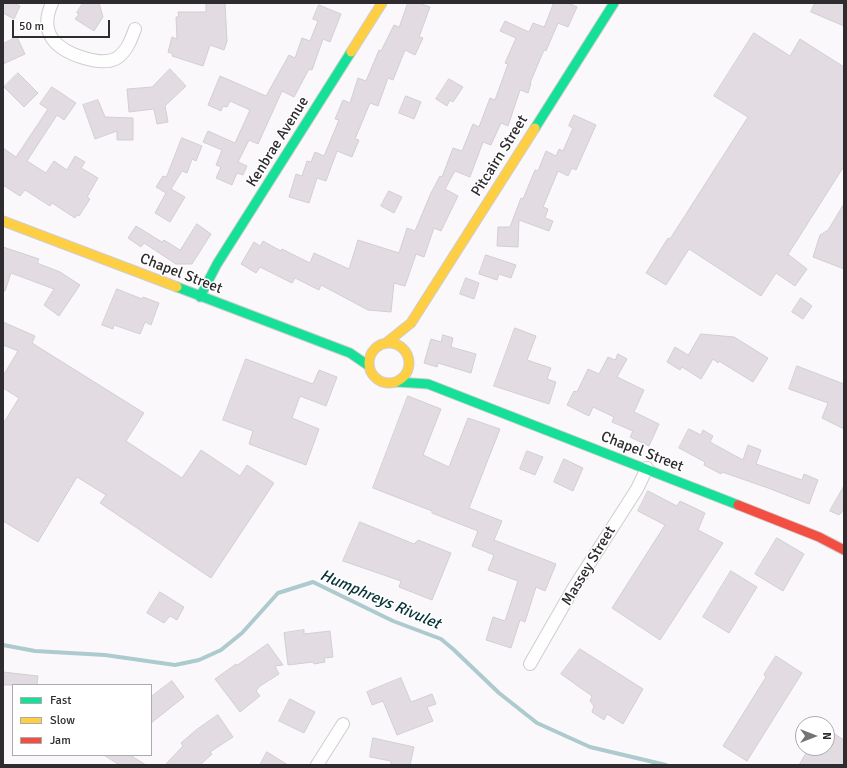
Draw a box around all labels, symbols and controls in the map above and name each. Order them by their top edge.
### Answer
scale bar [14,12,112,38]
text: 50 m [19,19,44,34]
street label: Kenbrae Avenue [243,94,313,190]
street label: Pitcairn Street [468,112,532,200]
street label: Chapel Street [137,250,225,298]
street label: Chapel Street [598,428,686,476]
street label: Massey Street [558,523,620,609]
water label: Humphreys Rivulet [317,566,443,634]
legend [12,684,152,756]
text: Fast [50,693,71,708]
text: Slow [50,713,75,728]
north arrow [795,716,835,756]
text: N [820,732,833,740]
text: Jam [50,733,71,748]

